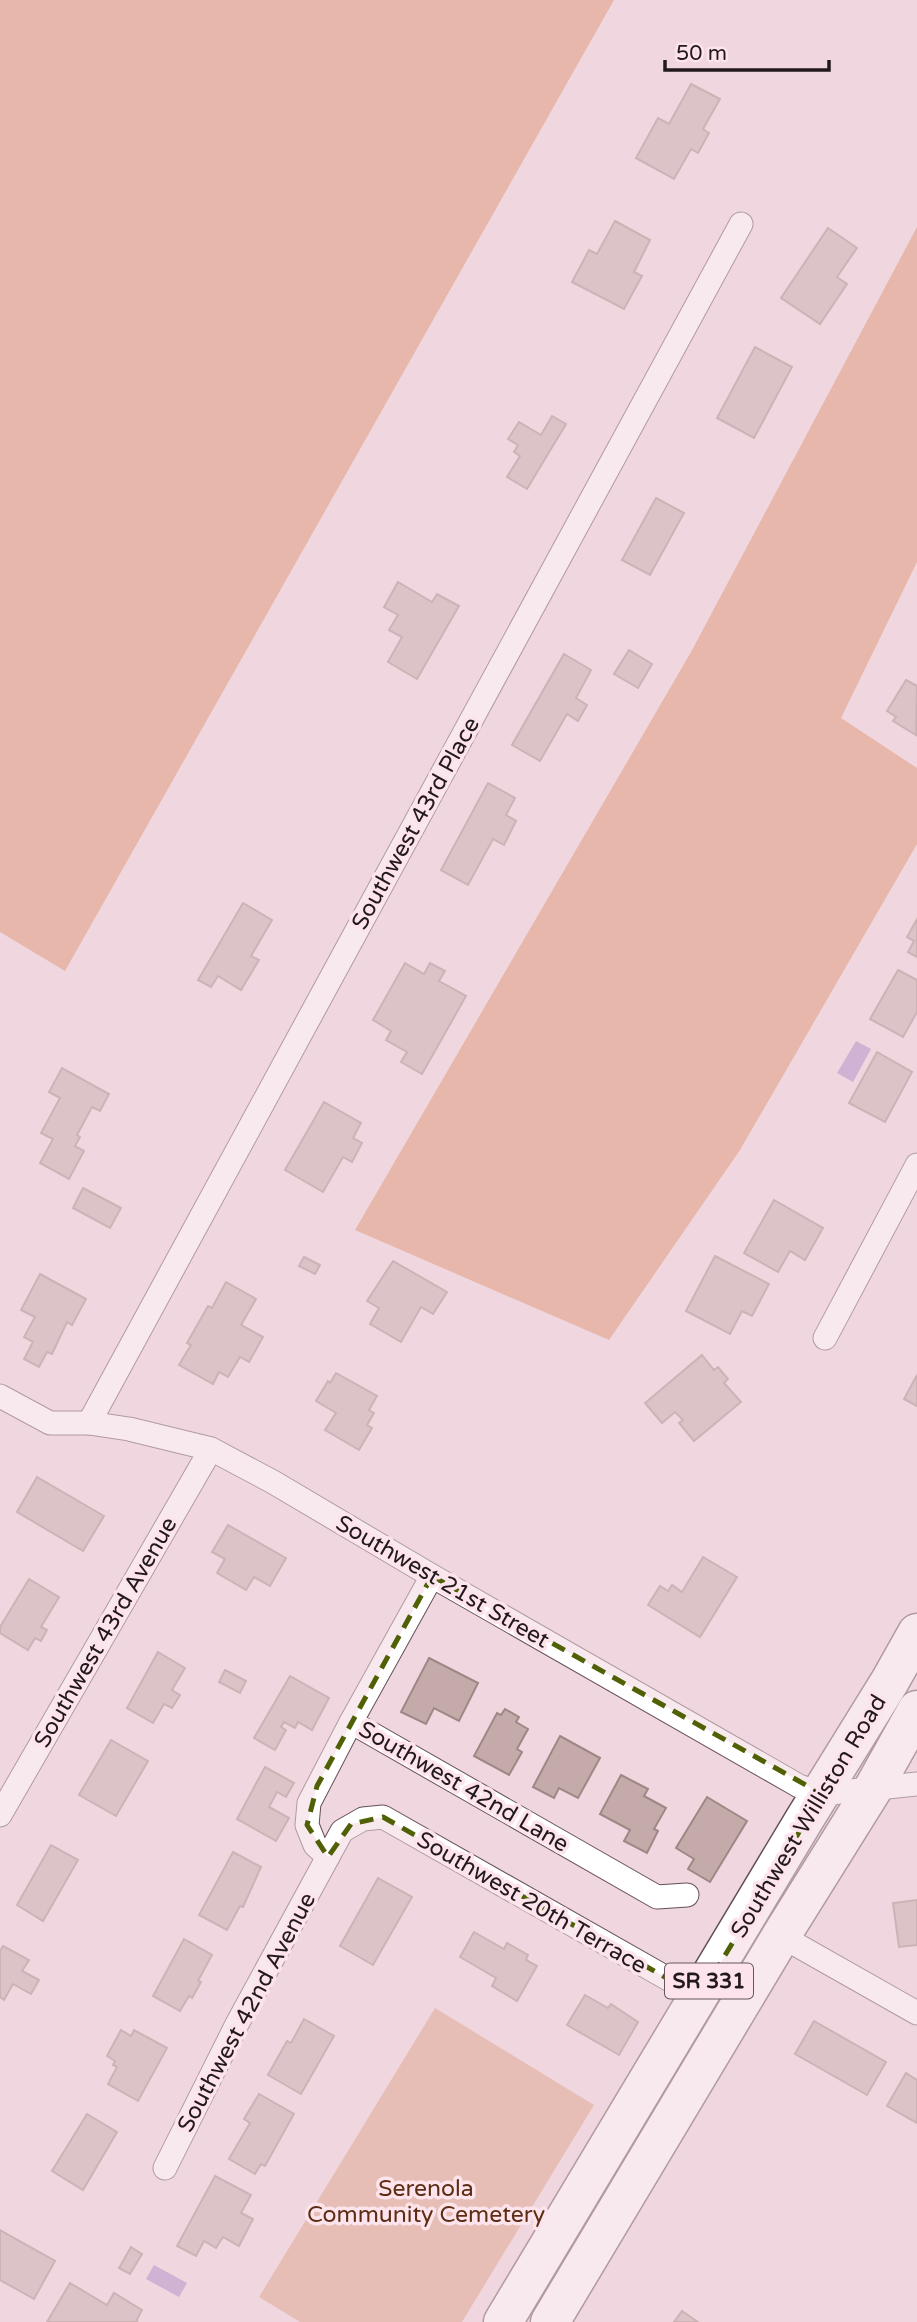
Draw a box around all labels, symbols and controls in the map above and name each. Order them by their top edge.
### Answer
scale bar [665,28,830,72]
text: 50 m [676,41,727,66]
street label: Southwest 43rd Place [346,712,486,935]
street label: Southwest 21st Street [331,1509,554,1655]
street label: Southwest 43rd Avenue [28,1512,183,1753]
street label: Southwest Williston Road [725,1690,893,1943]
street label: Southwest 42nd Lane [353,1715,574,1859]
street label: Southwest 20th Terrace [412,1826,651,1980]
street label: Southwest 42nd Avenue [172,1888,322,2137]
road number: SR 331 [665,1964,753,1998]
park label: Serenola Community Cemetery [307,2175,545,2229]

